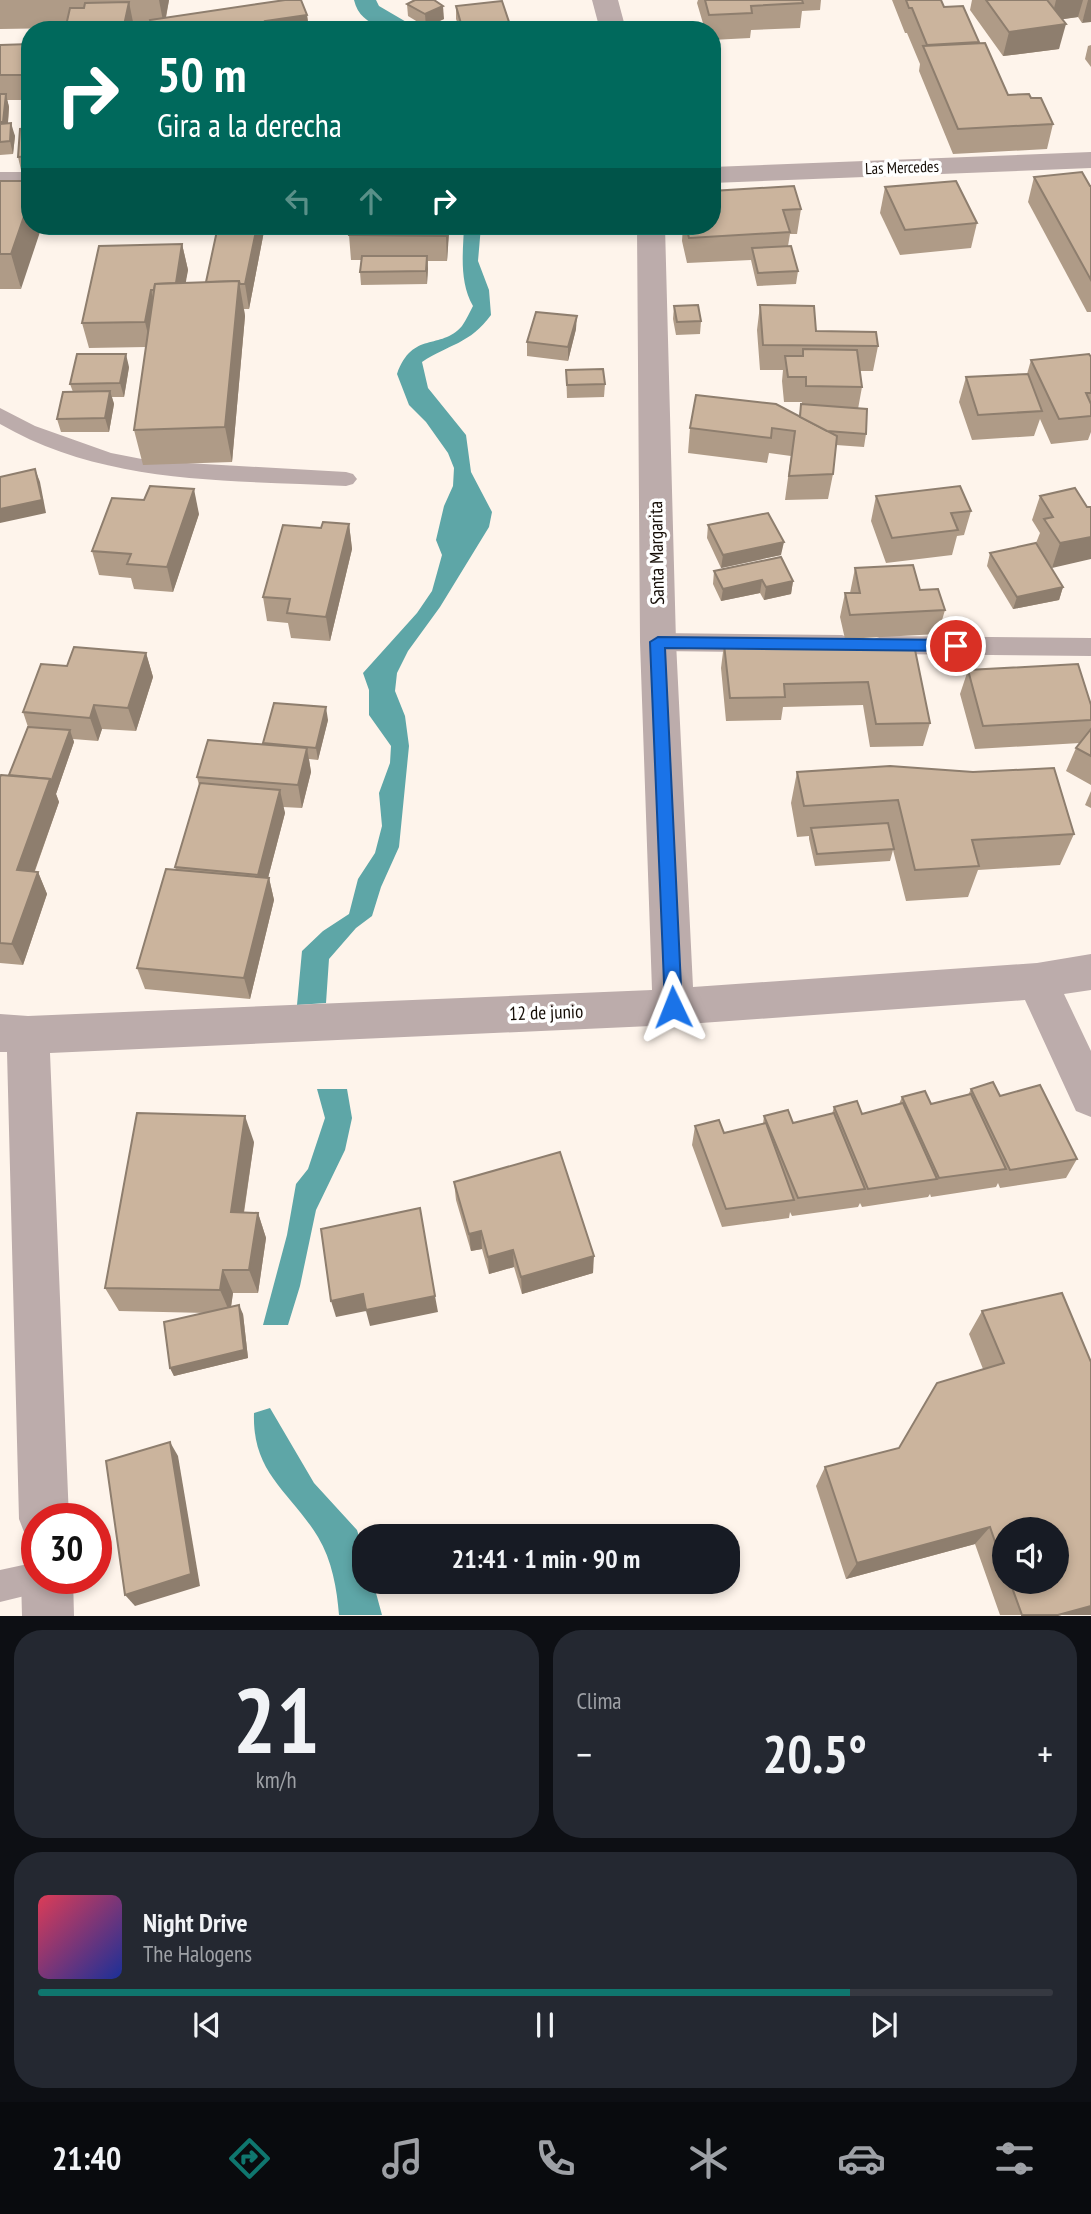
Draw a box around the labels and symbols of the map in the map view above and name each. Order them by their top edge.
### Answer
street label: Las Mercedes [865,156,939,178]
street label: Santa Margarita [643,501,669,605]
pin [926,616,986,676]
position arrow [636,970,710,1044]
street label: 12 de junio [508,999,584,1025]
speed limit sign: 30 [21,1503,112,1594]

